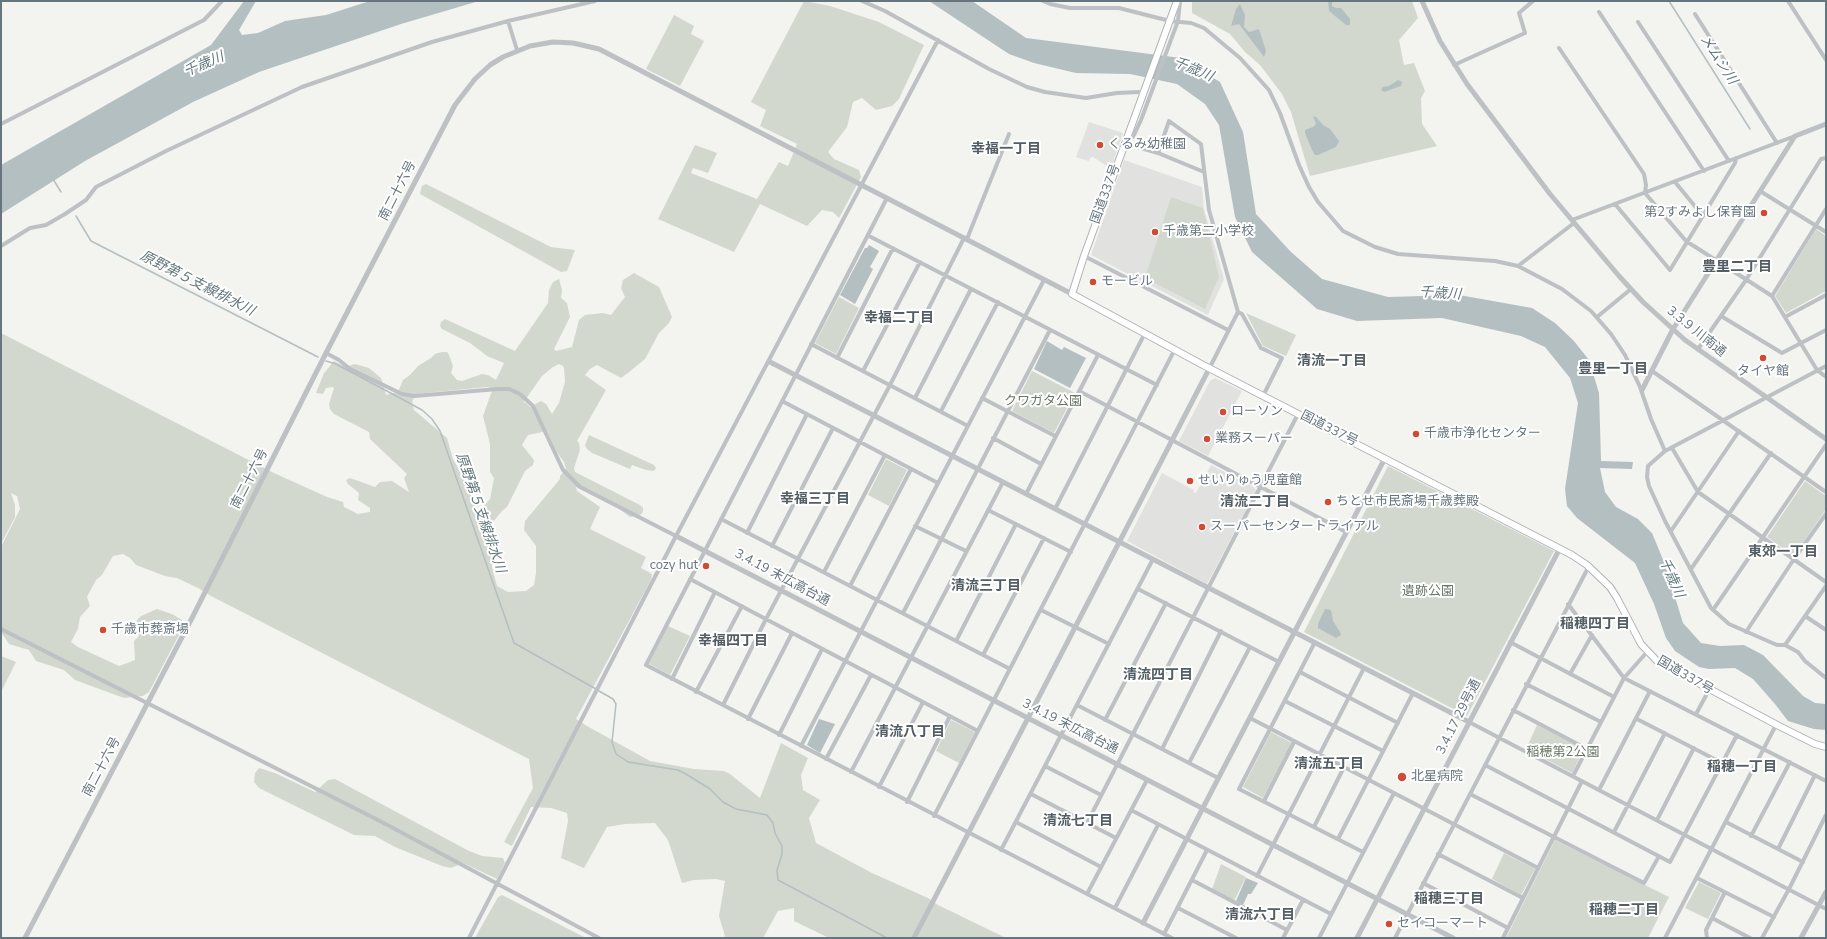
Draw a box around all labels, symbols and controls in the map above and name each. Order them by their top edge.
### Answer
water label: メムシ川 [1696,32,1740,88]
water label: 千歳川 [181,49,227,81]
water label: 千歳川 [1170,54,1216,86]
place label: くるみ幼稚園 [1108,137,1186,153]
marker: くるみ幼稚園 [1095,140,1105,150]
district label: 幸福一丁目 [971,142,1041,158]
street label: 南二十六号 [376,159,420,223]
street label: 国道337号 [1088,162,1124,226]
place label: 第2すみよし保育園 [1644,205,1756,221]
marker: 第2すみよし保育園 [1759,208,1769,218]
place label: 千歳第二小学校 [1163,224,1254,240]
marker: 千歳第二小学校 [1150,227,1160,237]
water label: 原野第５支線排水川 [137,248,257,320]
district label: 豊里二丁目 [1702,260,1772,276]
place label: モービル [1101,274,1153,290]
marker: モービル [1088,277,1098,287]
water label: 千歳川 [1418,284,1462,304]
street label: 3.3.9 川南通 [1663,303,1729,361]
district label: 幸福二丁目 [864,311,934,327]
marker: タイヤ館 [1758,353,1768,363]
district label: 清流一丁目 [1297,354,1367,370]
district label: 豊里一丁目 [1578,362,1648,378]
place label: タイヤ館 [1737,364,1789,380]
park label: クワガタ公園 [1004,394,1082,410]
place label: ローソン [1231,404,1283,420]
marker: ローソン [1218,407,1228,417]
street label: 国道337号 [1298,408,1360,450]
place label: 千歳市浄化センター [1424,426,1541,442]
marker: 千歳市浄化センター [1411,429,1421,439]
place label: 業務スーパー [1215,431,1293,447]
marker: 業務スーパー [1202,434,1212,444]
street label: 南二十六号 [228,447,272,511]
water label: 原野第５支線排水川 [452,451,508,575]
place label: せいりゅう児童館 [1198,473,1302,489]
marker: せいりゅう児童館 [1185,476,1195,486]
district label: 幸福三丁目 [780,492,850,508]
place label: ちとせ市民斎場千歳葬殿 [1336,494,1479,510]
district label: 清流二丁目 [1220,495,1290,511]
marker: ちとせ市民斎場千歳葬殿 [1323,497,1333,507]
place label: スーパーセンタートライアル [1210,519,1379,535]
marker: スーパーセンタートライアル [1197,522,1207,532]
district label: 東郊一丁目 [1748,545,1818,561]
street label: 3.4.19 末広高台通 [732,546,832,610]
water label: 千歳川 [1655,555,1687,601]
place label: cozy hut [650,558,698,574]
marker: cozy hut [701,561,711,571]
district label: 清流三丁目 [951,579,1021,595]
park label: 遺跡公園 [1402,584,1454,600]
district label: 稲穂四丁目 [1560,617,1630,633]
place label: 千歳市葬斎場 [111,622,189,638]
marker: 千歳市葬斎場 [98,625,108,635]
district label: 幸福四丁目 [698,634,768,650]
street label: 国道337号 [1654,654,1716,698]
district label: 清流四丁目 [1123,668,1193,684]
street label: 3.4.17 29号通 [1433,677,1485,757]
street label: 3.4.19 末広高台通 [1019,696,1121,758]
district label: 清流八丁目 [875,725,945,741]
street label: 南二十六号 [80,735,124,799]
park label: 稲穂第2公園 [1527,745,1599,761]
district label: 清流五丁目 [1294,757,1364,773]
district label: 稲穂一丁目 [1707,760,1777,776]
place label: 北星病院 [1411,769,1463,785]
marker: 北星病院 [1396,771,1408,783]
district label: 清流七丁目 [1043,814,1113,830]
district label: 稲穂三丁目 [1414,892,1484,908]
district label: 稲穂二丁目 [1589,903,1659,919]
district label: 清流六丁目 [1225,908,1295,924]
place label: セイコーマート [1397,916,1488,932]
marker: セイコーマート [1384,919,1394,929]

